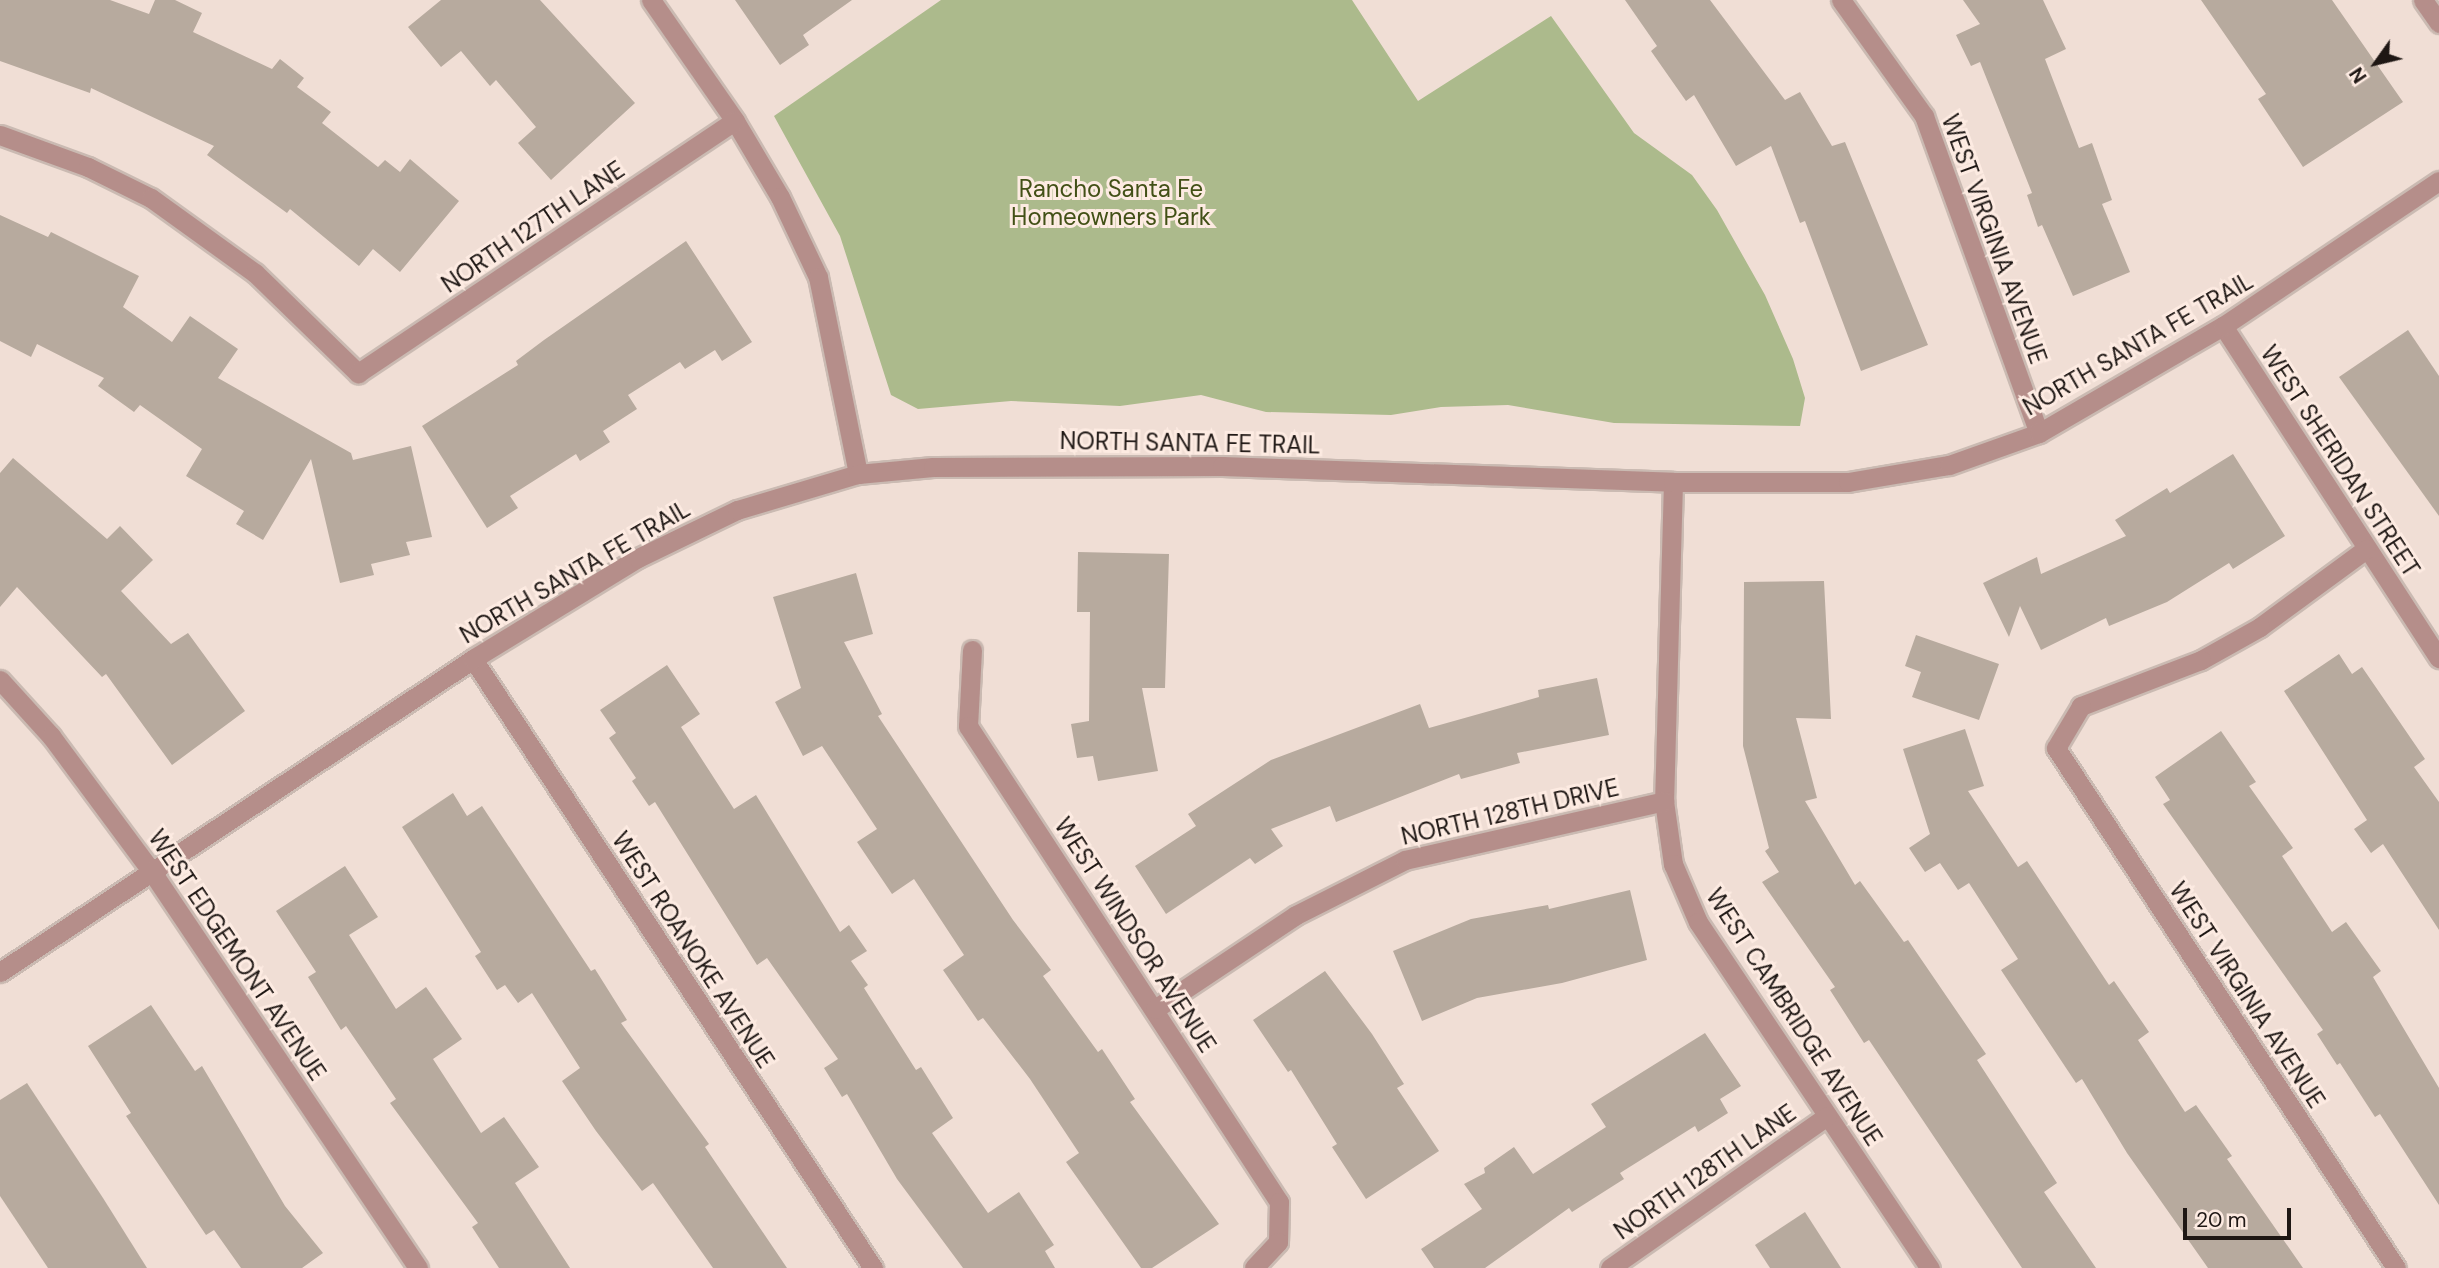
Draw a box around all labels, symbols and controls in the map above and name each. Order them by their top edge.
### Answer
north arrow [2341,28,2411,98]
text: N [2344,62,2372,88]
street label: WEST VIRGINIA AVENUE [1935,110,2053,368]
street label: NORTH 127TH LANE [436,155,630,299]
park label: Rancho Santa Fe Homeowners Park [1011,175,1211,231]
street label: NORTH SANTA FE TRAIL [2018,266,2258,422]
street label: WEST SHERIDAN STREET [2254,340,2426,582]
street label: NORTH SANTA FE TRAIL [1059,426,1321,460]
street label: NORTH SANTA FE TRAIL [455,494,695,650]
street label: NORTH 128TH DRIVE [1398,773,1622,851]
street label: WEST WINDSOR AVENUE [1048,812,1222,1058]
street label: WEST EDGEMONT AVENUE [142,824,332,1086]
street label: WEST ROANOKE AVENUE [606,826,780,1074]
street label: WEST VIRGINIA AVENUE [2163,877,2331,1113]
street label: WEST CAMBRIDGE AVENUE [1700,883,1888,1151]
street label: NORTH 128TH LANE [1609,1098,1801,1246]
scale bar [2187,1194,2296,1238]
text: 20 m [2196,1206,2247,1234]

